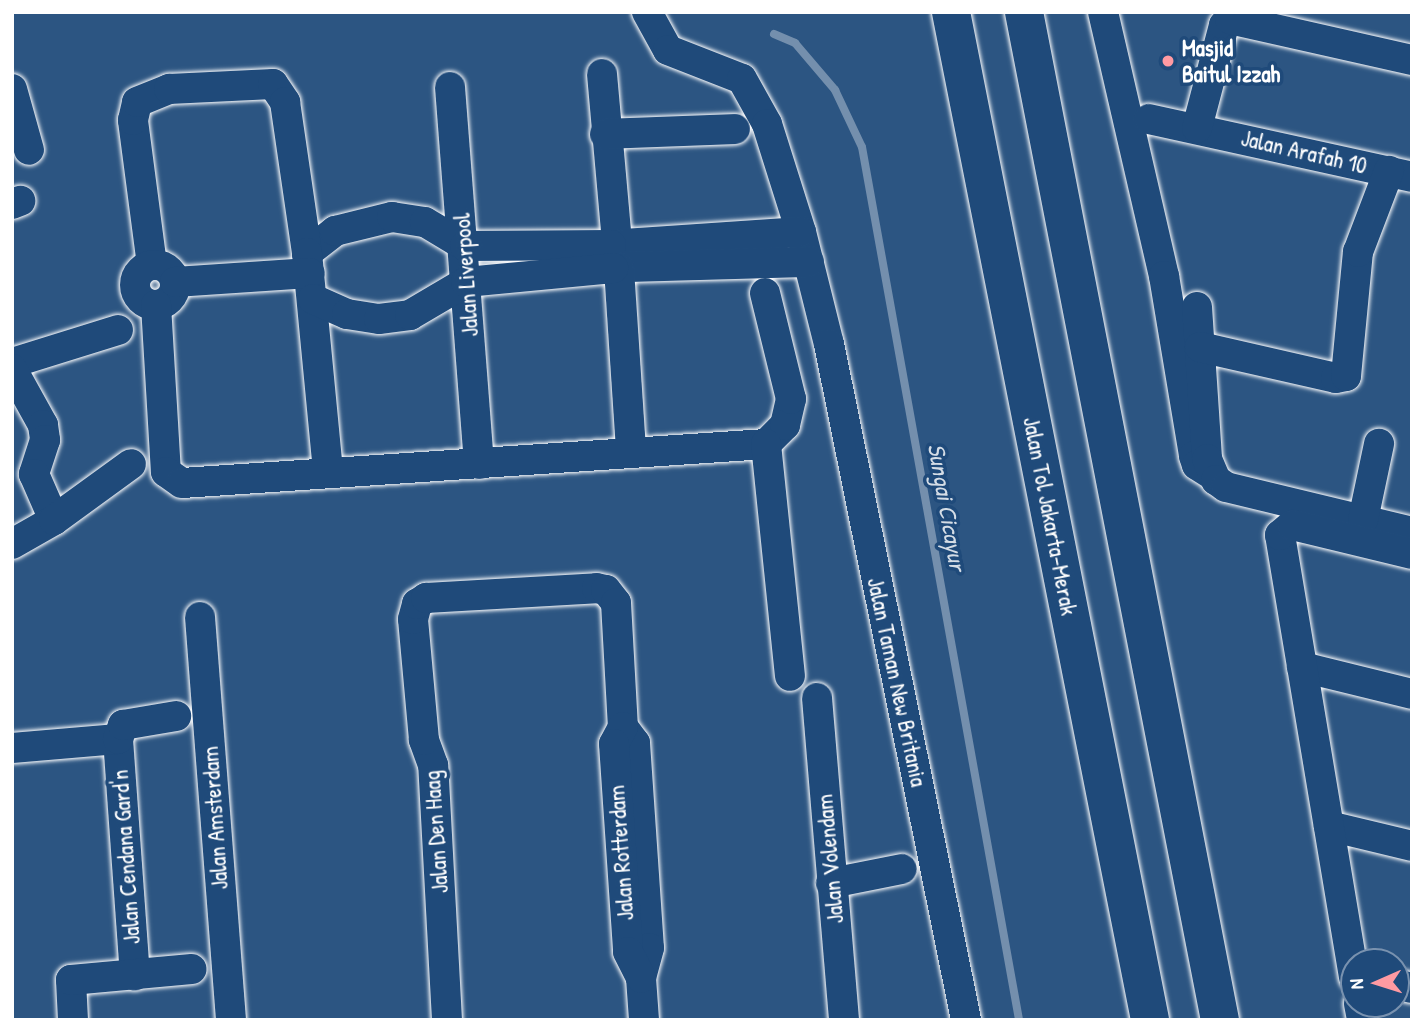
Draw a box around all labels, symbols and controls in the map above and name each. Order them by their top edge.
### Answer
place label: Masjid Baitul Izzah [1182,34,1280,88]
marker: Masjid Baitul Izzah [1160,53,1176,69]
street label: Jalan Arafah 10 [1238,124,1370,180]
street label: Jalan Liverpool [448,212,484,338]
street label: Jalan Tol Jakarta–Merak [1017,414,1083,618]
water label: Sungai Cicayur [922,441,972,573]
street label: Jalan Taman New Britania [861,575,933,789]
street label: Jalan Amsterdam [196,745,234,891]
street label: Jalan Cendana Gard'n [106,769,146,945]
street label: Jalan Den Haag [418,770,454,894]
street label: Jalan Rotterdam [603,784,639,922]
street label: Jalan Volendam [811,793,849,925]
north arrow [1340,948,1410,1018]
text: N [1343,978,1369,990]

